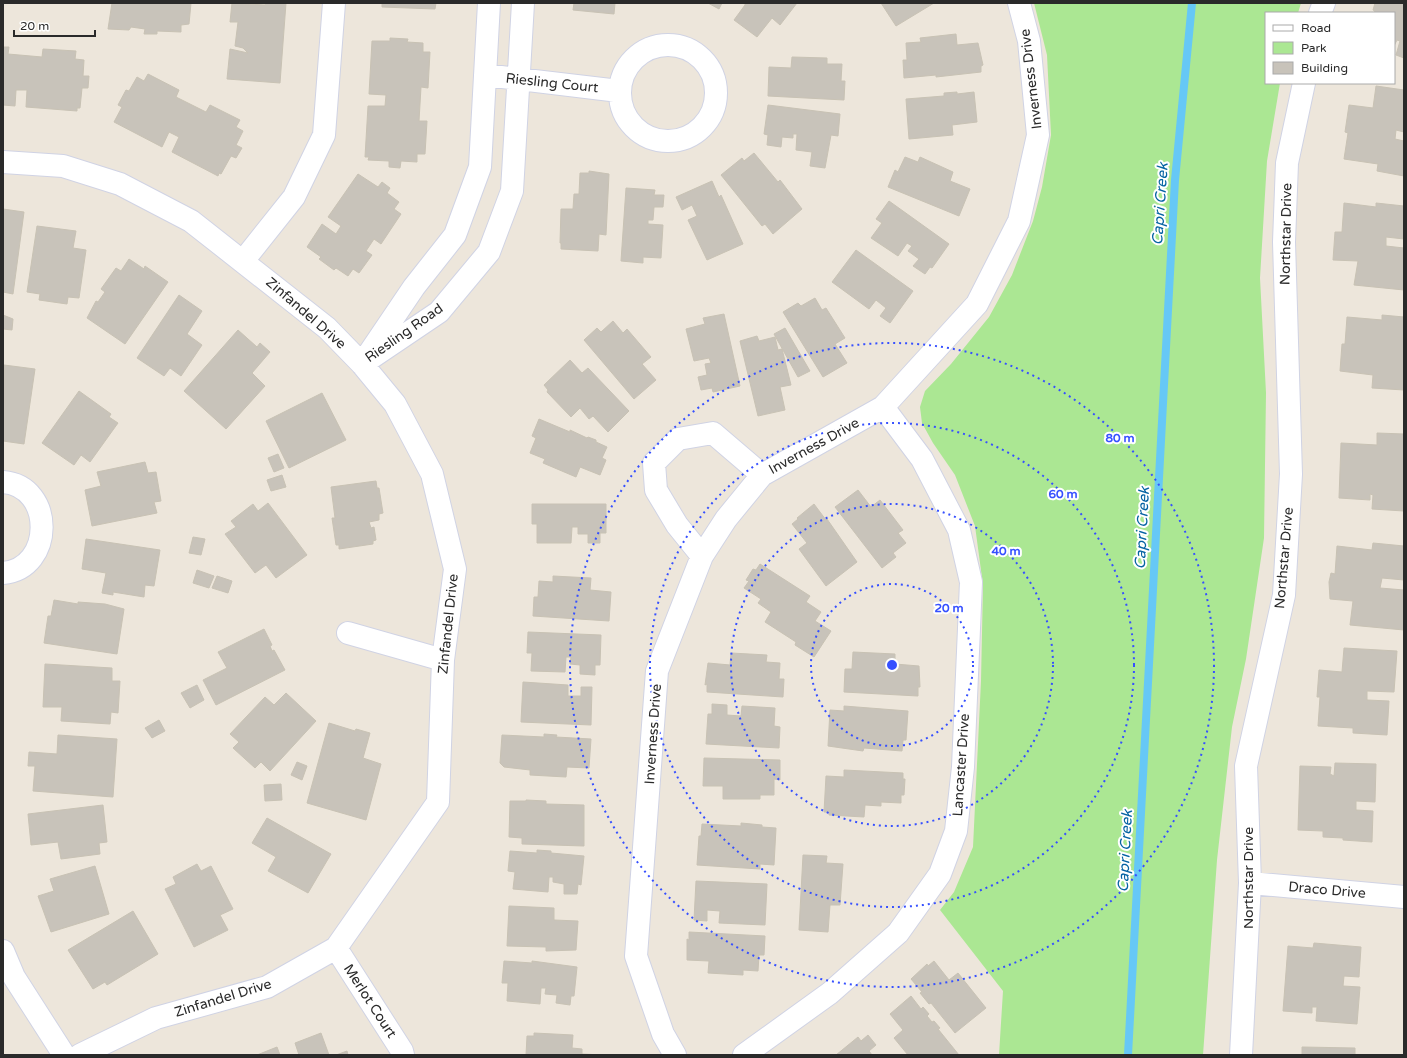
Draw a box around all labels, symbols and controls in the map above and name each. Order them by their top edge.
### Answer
scale bar [14,12,95,38]
legend [1265,12,1395,84]
text: 20 m [20,19,49,33]
text: Road [1301,21,1331,35]
street label: Inverness Drive [1016,28,1046,130]
text: Park [1301,41,1327,55]
text: Building [1301,61,1348,75]
street label: Riesling Court [505,70,600,96]
water label: Capri Creek [1148,160,1172,246]
street label: Northstar Drive [1277,183,1295,285]
street label: Zinfandel Drive [262,274,350,352]
street label: Riesling Road [362,300,446,366]
street label: Inverness Drive [766,414,862,478]
text: 80 m [1105,431,1135,445]
water label: Capri Creek [1131,484,1153,570]
text: 60 m [1048,487,1078,501]
street label: Northstar Drive [1271,506,1297,610]
text: 40 m [991,544,1021,558]
street label: Zinfandel Drive [434,573,462,675]
text: 20 m [934,601,964,615]
centre of rings [885,658,899,672]
street label: Inverness Drive [641,683,665,785]
street label: Lancaster Drive [949,713,973,817]
water label: Capri Creek [1114,807,1136,893]
street label: Northstar Drive [1240,827,1257,929]
street label: Draco Drive [1288,878,1366,902]
street label: Merlot Court [340,961,401,1042]
street label: Zinfandel Drive [172,975,274,1021]

